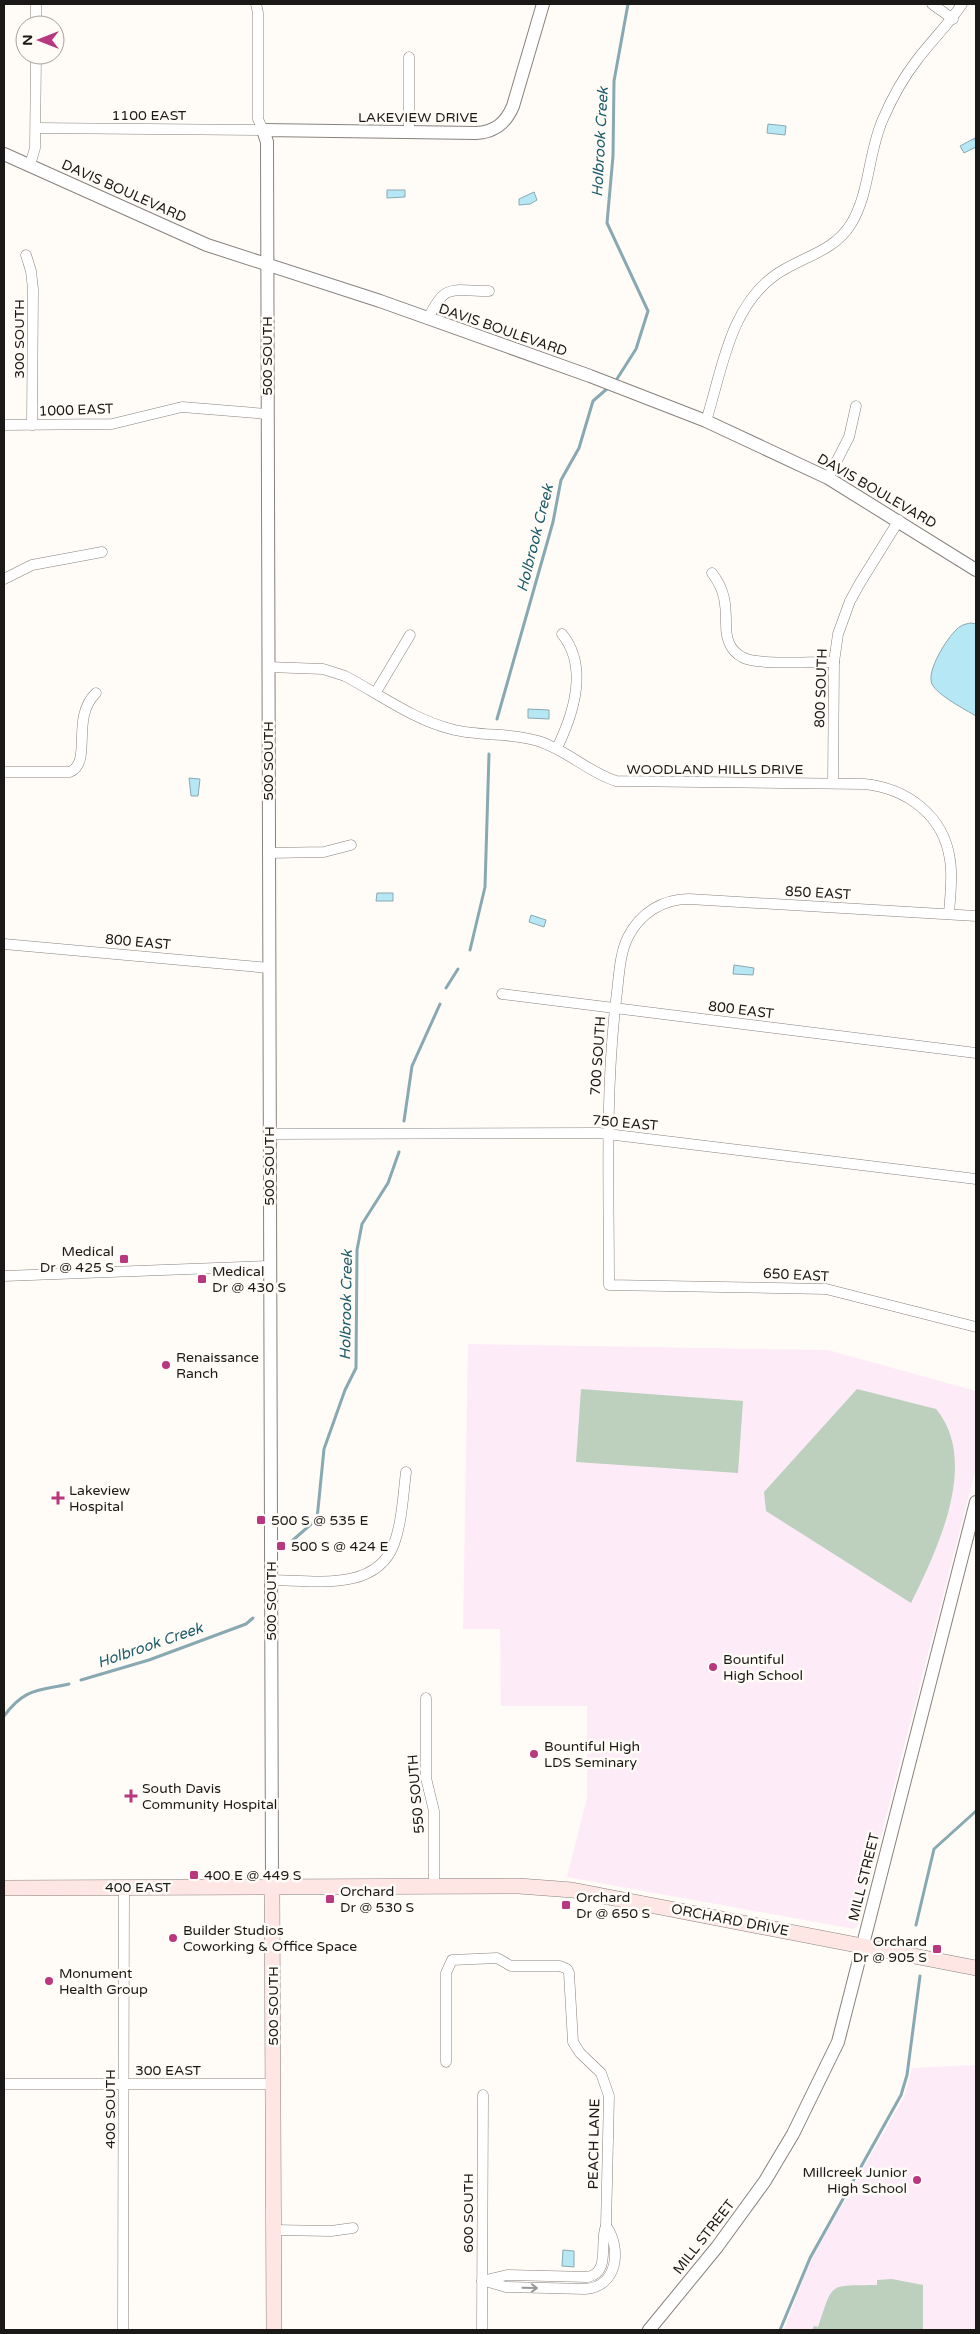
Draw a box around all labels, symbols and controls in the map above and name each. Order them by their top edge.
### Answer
north arrow [15,15,65,65]
text: N [19,34,36,46]
water label: Holbrook Creek [588,85,612,198]
street label: 1100 EAST [112,107,187,124]
street label: LAKEVIEW DRIVE [358,109,478,126]
street label: DAVIS BOULEVARD [59,156,189,226]
street label: 300 SOUTH [11,299,28,379]
street label: DAVIS BOULEVARD [436,300,570,360]
street label: 500 SOUTH [259,316,276,396]
street label: 1000 EAST [38,400,114,420]
street label: DAVIS BOULEVARD [814,450,940,532]
water label: Holbrook Creek [513,481,558,594]
street label: 800 SOUTH [811,648,831,728]
street label: 500 SOUTH [260,721,277,801]
street label: WOODLAND HILLS DRIVE [626,761,804,778]
street label: 850 EAST [785,883,852,903]
street label: 800 EAST [104,931,172,953]
street label: 800 EAST [707,998,775,1023]
street label: 700 SOUTH [587,1016,609,1096]
street label: 750 EAST [591,1112,659,1134]
street label: 500 SOUTH [261,1126,278,1206]
place label: Medical Dr @ 425 S [40,1243,114,1276]
water label: Holbrook Creek [336,1248,356,1360]
marker: Medical Dr @ 425 S [118,1253,130,1265]
place label: Medical Dr @ 430 S [212,1263,287,1296]
street label: 650 EAST [763,1265,830,1285]
marker: Medical Dr @ 430 S [196,1273,208,1285]
place label: Renaissance Ranch [176,1349,259,1382]
marker: Renaissance Ranch [160,1359,172,1371]
place label: Lakeview Hospital [69,1482,130,1515]
marker: Lakeview Hospital [51,1491,65,1505]
place label: 500 S @ 535 E [271,1512,369,1529]
marker: 500 S @ 535 E [255,1514,267,1526]
place label: 500 S @ 424 E [291,1538,389,1555]
marker: 500 S @ 424 E [275,1540,287,1552]
street label: 500 SOUTH [263,1561,280,1641]
water label: Holbrook Creek [95,1618,207,1671]
place label: Bountiful High School [723,1651,803,1684]
marker: Bountiful High School [707,1661,719,1673]
place label: Bountiful High LDS Seminary [544,1738,640,1771]
marker: Bountiful High LDS Seminary [528,1748,540,1760]
street label: 550 SOUTH [404,1754,428,1834]
place label: South Davis Community Hospital [142,1780,277,1813]
marker: South Davis Community Hospital [124,1789,138,1803]
street label: MILL STREET [845,1831,883,1923]
place label: 400 E @ 449 S [204,1867,302,1884]
marker: 400 E @ 449 S [188,1869,200,1881]
street label: 400 EAST [105,1879,171,1896]
place label: Orchard Dr @ 530 S [340,1883,415,1916]
place label: Orchard Dr @ 650 S [576,1889,651,1922]
marker: Orchard Dr @ 530 S [324,1893,336,1905]
marker: Orchard Dr @ 650 S [560,1899,572,1911]
street label: ORCHARD DRIVE [670,1900,790,1940]
place label: Builder Studios Coworking & Office Space [183,1922,357,1955]
marker: Builder Studios Coworking & Office Space [167,1932,179,1944]
place label: Orchard Dr @ 905 S [853,1933,927,1966]
marker: Orchard Dr @ 905 S [931,1943,943,1955]
place label: Monument Health Group [59,1965,148,1998]
street label: 500 SOUTH [265,1966,282,2046]
marker: Monument Health Group [43,1975,55,1987]
street label: 300 EAST [135,2062,201,2079]
street label: 400 SOUTH [102,2069,119,2149]
street label: PEACH LANE [585,2098,603,2190]
place label: Millcreek Junior High School [802,2164,908,2197]
street label: 600 SOUTH [460,2173,477,2253]
marker: Millcreek Junior High School [911,2174,923,2186]
street label: MILL STREET [670,2196,739,2278]
one-way arrow [522,2283,538,2293]

